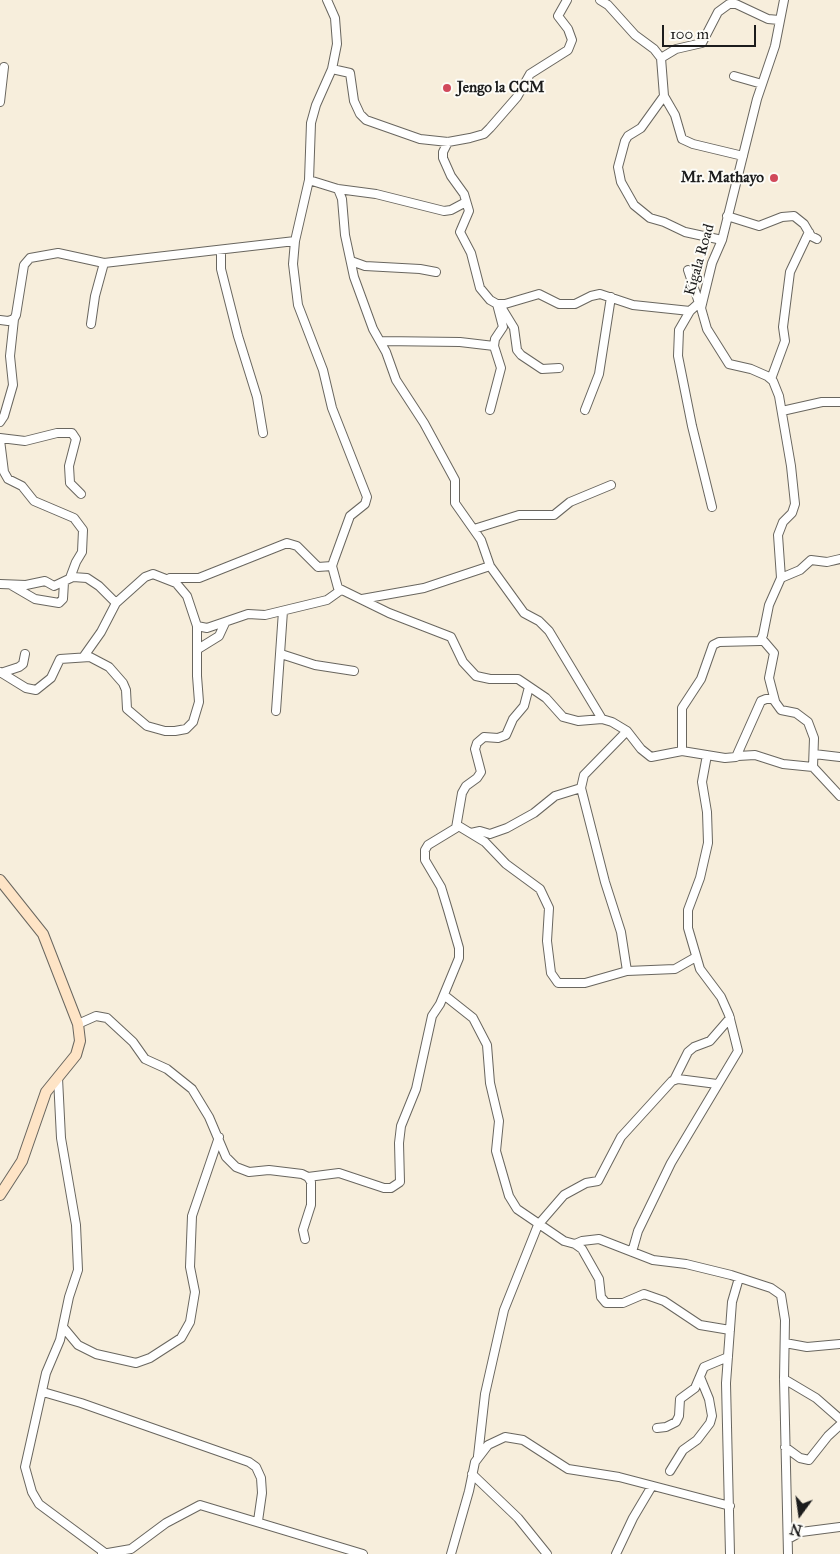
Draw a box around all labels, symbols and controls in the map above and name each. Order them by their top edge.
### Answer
scale bar [665,15,759,47]
text: 100 m [670,25,709,43]
place label: Jengo la CCM [457,79,545,97]
marker: Jengo la CCM [441,82,453,94]
place label: Mr. Mathayo [681,169,764,187]
marker: Mr. Mathayo [768,172,780,184]
street label: Kigala Road [681,222,719,298]
north arrow [775,1489,825,1539]
text: N [788,1519,804,1539]

